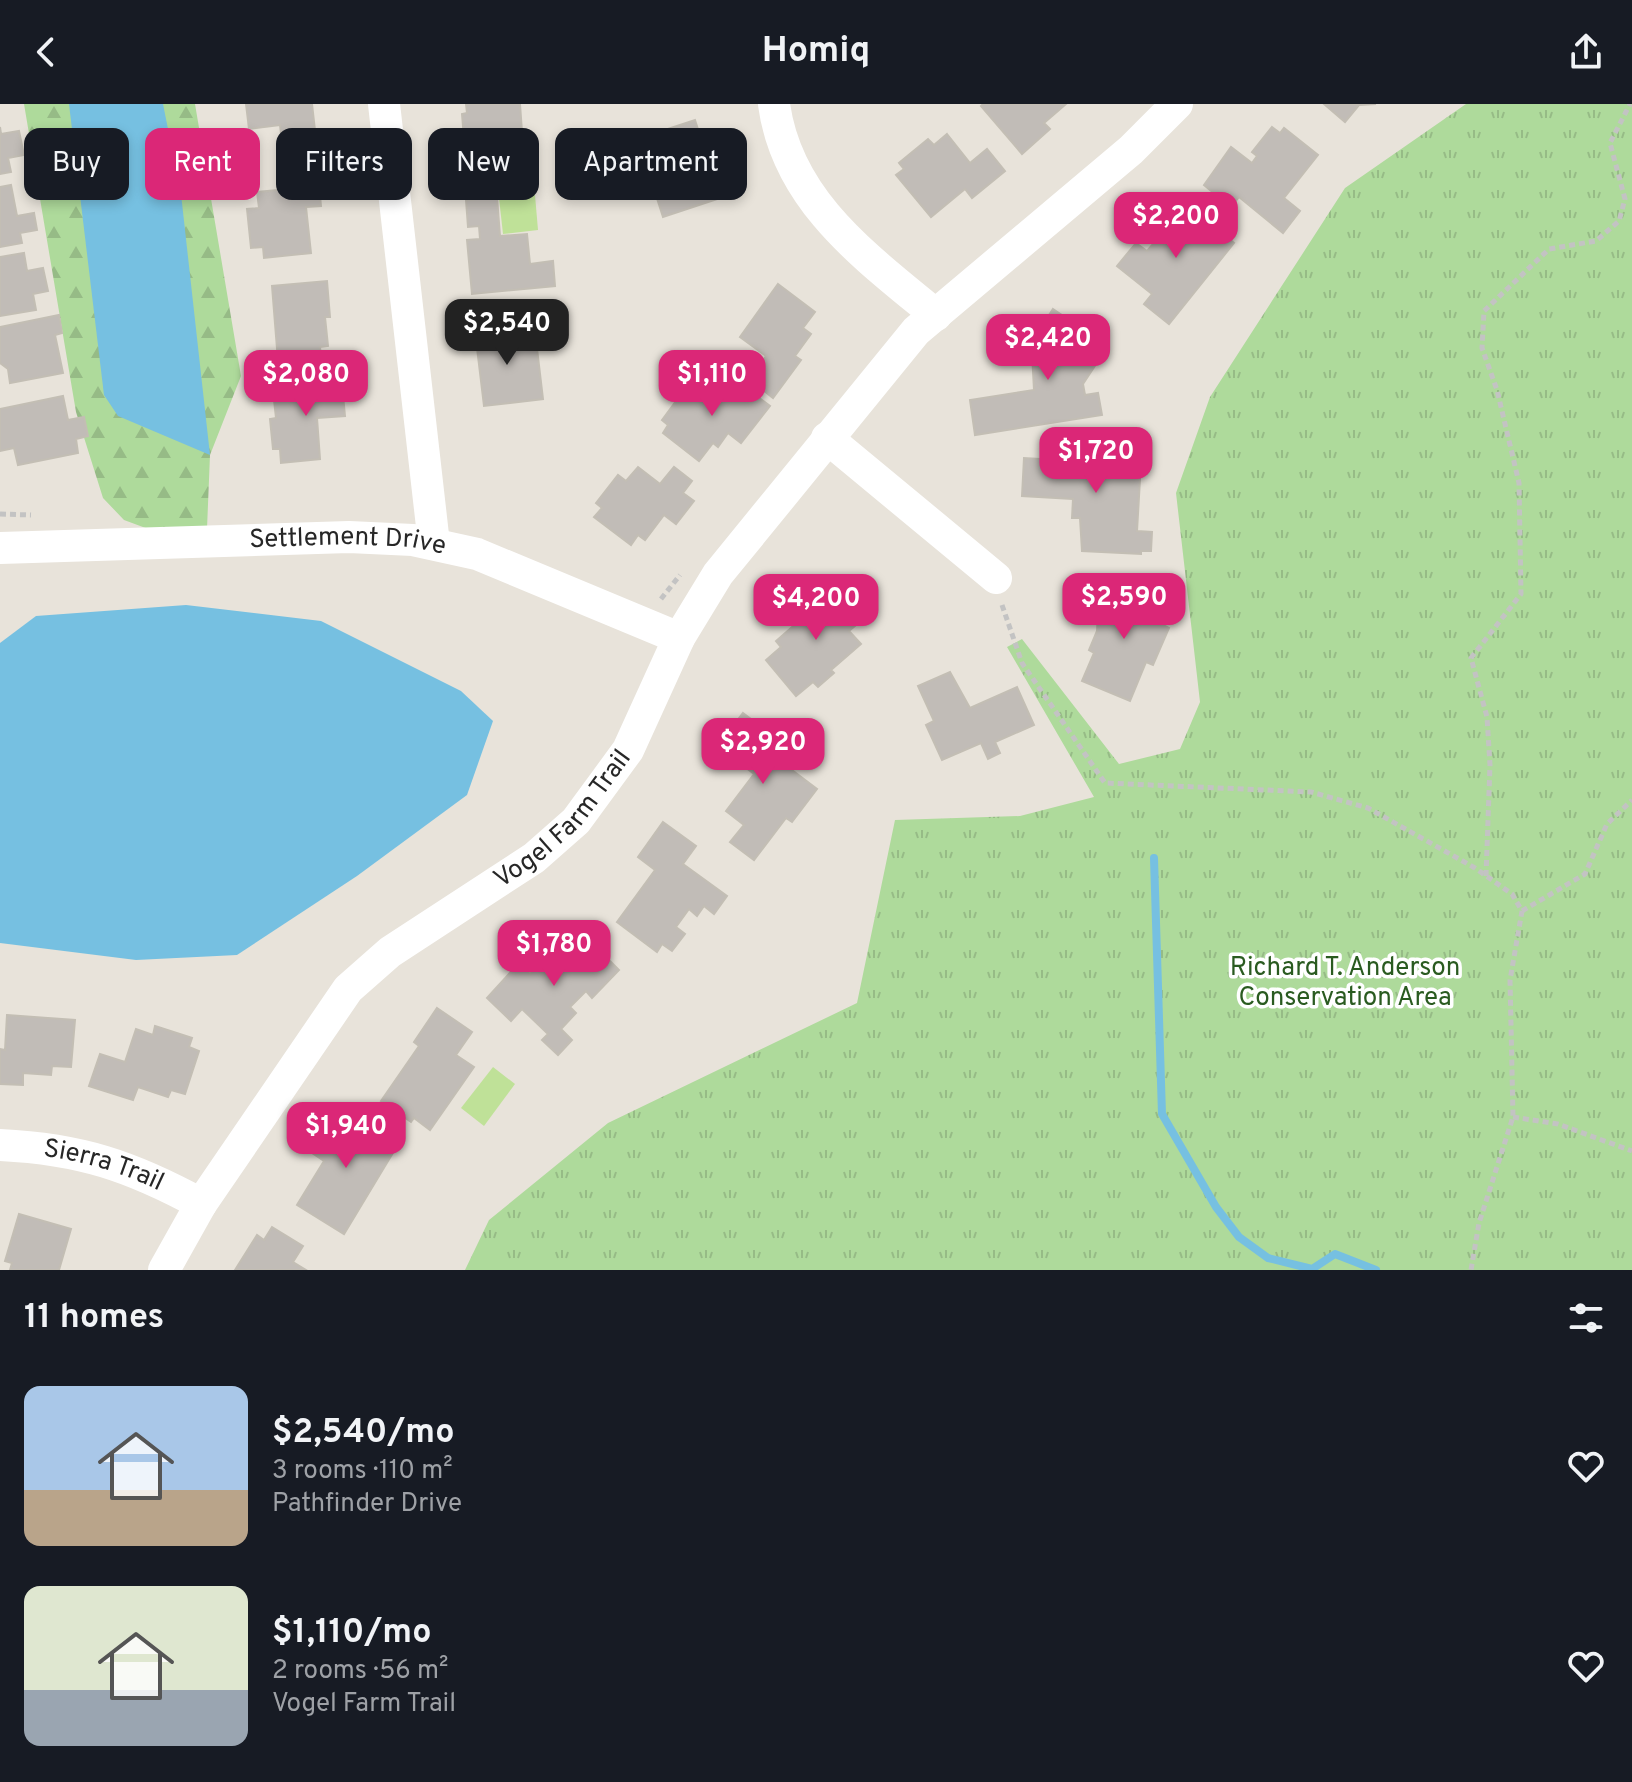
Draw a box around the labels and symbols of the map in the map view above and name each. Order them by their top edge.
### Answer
pin: $2,200 [1111,192,1241,260]
pin: $2,540 [442,299,572,367]
pin: $2,420 [983,314,1113,382]
pin: $2,080 [241,350,371,418]
pin: $1,110 [647,350,777,418]
pin: $1,720 [1031,427,1161,495]
street label: Settlement Drive [249,520,449,563]
pin: $2,590 [1059,573,1189,641]
pin: $4,200 [751,574,881,642]
pin: $2,920 [698,718,828,786]
street label: Vogel Farm Trail [488,743,639,896]
pin: $1,780 [489,920,619,988]
park label: Richard T. Anderson Conservation Area [1230,952,1460,1015]
pin: $1,940 [281,1102,411,1170]
street label: Sierra Trail [41,1132,169,1199]

